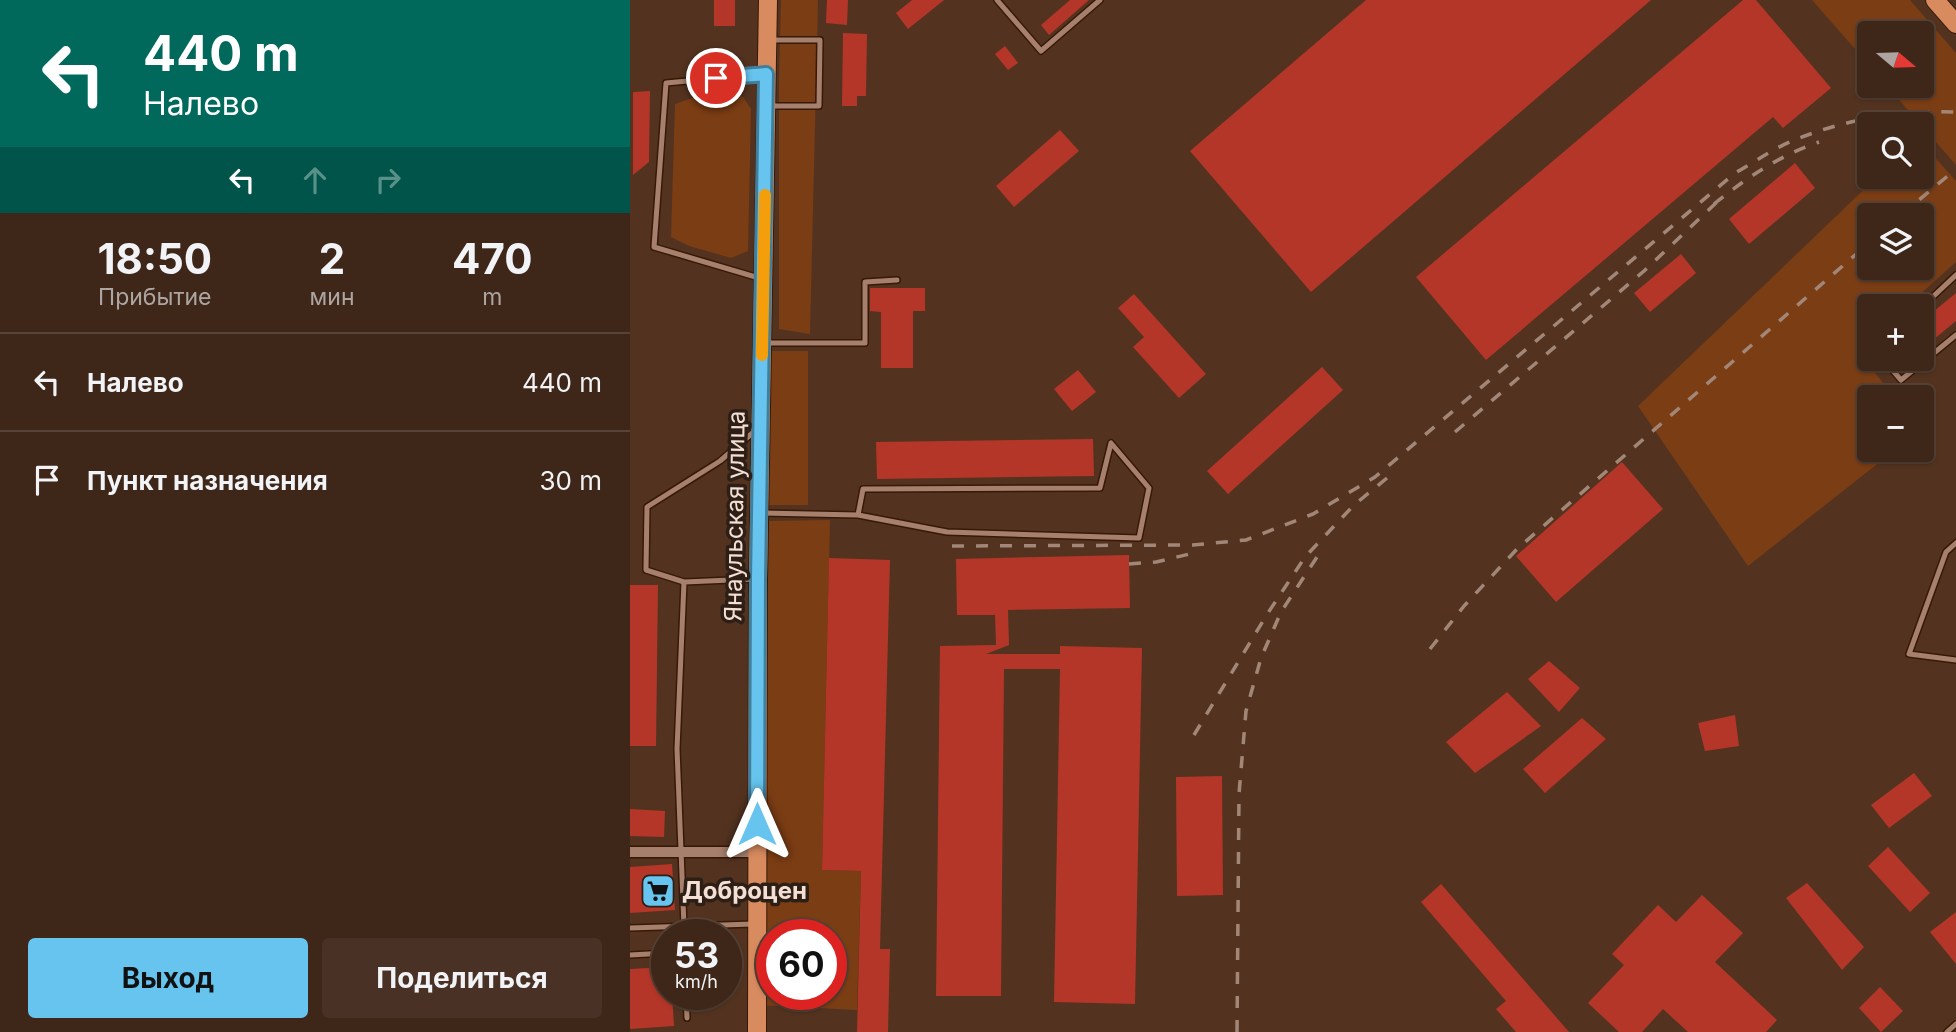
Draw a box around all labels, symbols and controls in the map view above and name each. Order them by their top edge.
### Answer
north arrow [1857,21,1934,98]
map controls [1857,21,1934,462]
text: 440 m [143,24,299,83]
icon: left [28,28,119,119]
pin [686,48,746,108]
icon: arrive [697,59,735,97]
text: Налево [143,84,259,123]
button: search [1857,112,1934,189]
icon: left [223,161,261,199]
icon: ahead [296,161,334,199]
icon: right [369,161,407,199]
button: layers [1857,203,1934,280]
text: 18:50 [97,233,212,284]
text: 2 [319,233,345,284]
text: 470 [452,233,533,284]
text: Прибытие [98,283,212,311]
text: мин [310,283,355,311]
text: m [482,283,502,311]
button: + [1857,294,1934,371]
icon: left [28,363,66,401]
text: Налево [87,367,184,398]
text: 440 m [522,367,602,398]
button: − [1857,385,1934,462]
street label: Янаульская улица [718,410,751,622]
icon: arrive [28,461,66,499]
text: Пункт назначения [87,465,328,496]
text: 30 m [539,465,602,496]
position arrow [720,787,794,861]
supermarket icon: Доброцен [639,872,677,910]
place label: Доброцен [682,876,807,905]
speed limit sign: 60 [756,919,847,1010]
text: 53 [674,934,719,976]
button: Выход [28,938,308,1018]
button: Поделиться [322,938,602,1018]
text: km/h [675,971,718,992]

